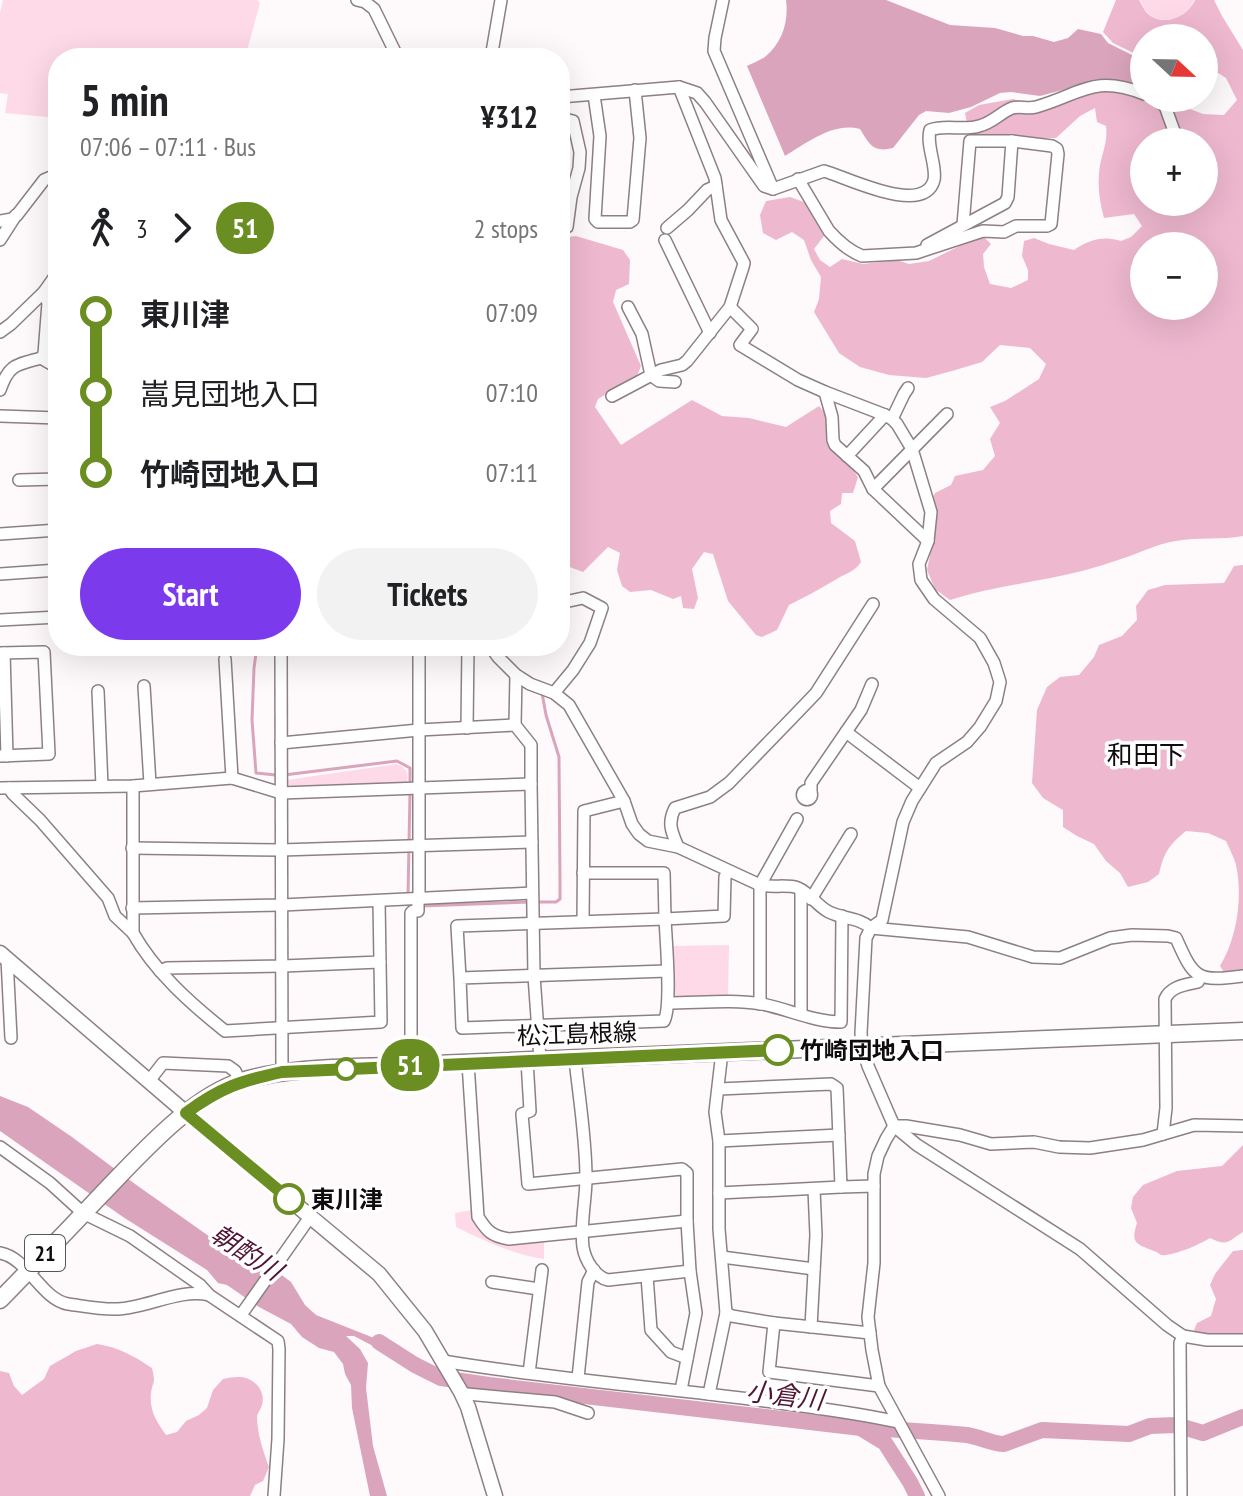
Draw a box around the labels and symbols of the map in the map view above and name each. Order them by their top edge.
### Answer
north arrow [1130,24,1218,112]
district label: 和田下 [1107,738,1185,771]
street label: 松江島根線 [516,1016,638,1052]
marker: 竹崎団地入口 [763,1035,793,1065]
place label: 竹崎団地入口 [800,1035,944,1066]
line badge: 51 [374,1039,446,1091]
unlabelled marker [335,1058,357,1080]
marker: 東川津 [274,1184,304,1214]
place label: 東川津 [311,1184,383,1215]
water label: 朝酌川 [205,1217,291,1289]
road number: 21 [25,1235,65,1271]
water label: 小倉川 [744,1374,829,1416]

